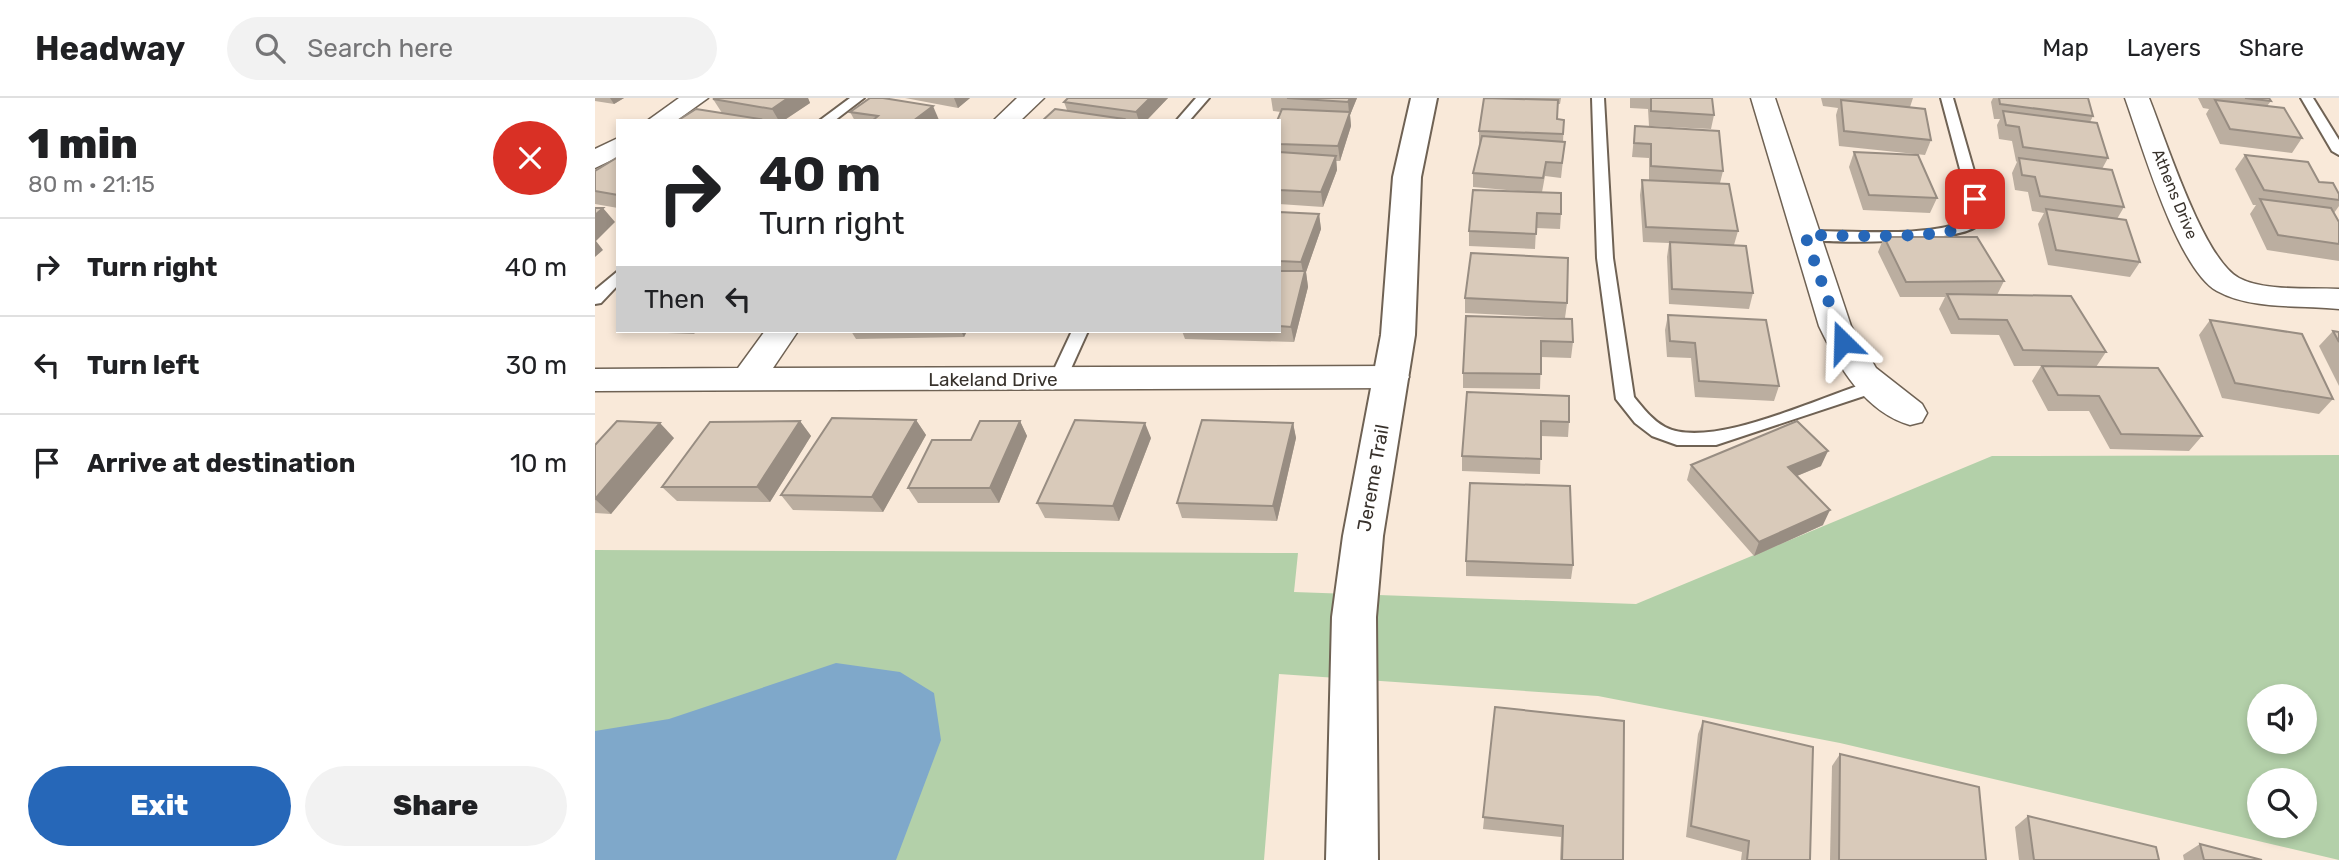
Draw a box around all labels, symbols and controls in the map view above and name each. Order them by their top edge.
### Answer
search box [227,17,717,80]
text: Headway [35,29,185,68]
icon: search [251,29,289,67]
text: Search here [307,33,453,64]
text: Map [2042,34,2089,62]
text: Layers [2127,34,2201,62]
text: Share [2239,34,2304,62]
text: 1 min [28,119,138,169]
button: close [493,121,567,195]
text: 40 m [759,145,881,203]
street label: Athens Drive [2148,146,2202,242]
icon: right [644,147,735,238]
pin [1945,169,2005,229]
text: 80 m · 21:15 [28,170,155,198]
icon: arrive [1956,180,1994,218]
text: Turn right [759,204,904,242]
icon: right [28,248,66,286]
text: Turn right [87,252,217,283]
text: 40 m [505,252,567,283]
icon: left [719,280,757,318]
text: Then [644,284,705,315]
position arrow [1806,305,1880,379]
icon: left [28,346,66,384]
text: Turn left [87,350,199,381]
text: 30 m [505,350,567,381]
street label: Lakeland Drive [928,368,1058,391]
street label: Jereme Trail [1352,423,1394,533]
icon: arrive [28,444,66,482]
text: Arrive at destination [87,448,355,479]
text: 10 m [510,448,567,479]
map controls [2247,684,2317,838]
button: sound [2247,684,2317,754]
button: Exit [28,766,291,846]
button: Share [305,766,567,846]
button: search [2247,768,2317,838]

